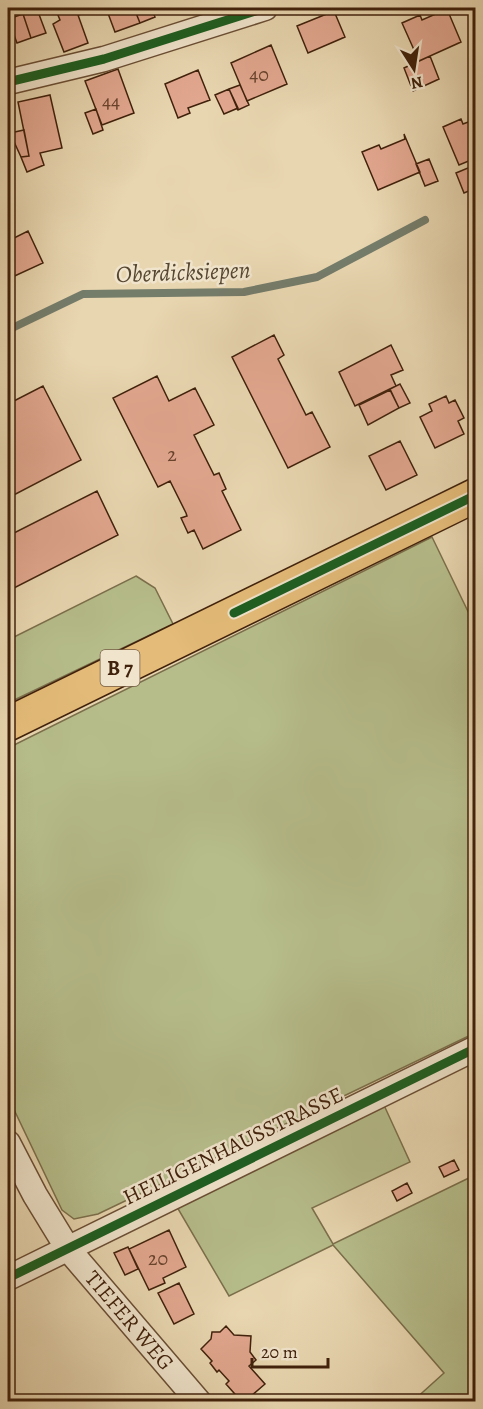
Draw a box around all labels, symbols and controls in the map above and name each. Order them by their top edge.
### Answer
north arrow [384,39,444,99]
house number: 40 [249,61,269,88]
text: N [409,71,425,95]
house number: 44 [102,88,120,115]
water label: Oberdicksiepen [115,254,251,290]
house number: 2 [167,441,177,468]
road number: B 7 [100,650,140,686]
street label: HEILIGENHAUSSTRASSE [118,1080,348,1212]
house number: 20 [148,1245,168,1272]
street label: TIEFER WEG [78,1264,181,1377]
scale bar [252,1331,328,1369]
text: 20 m [261,1340,298,1364]

